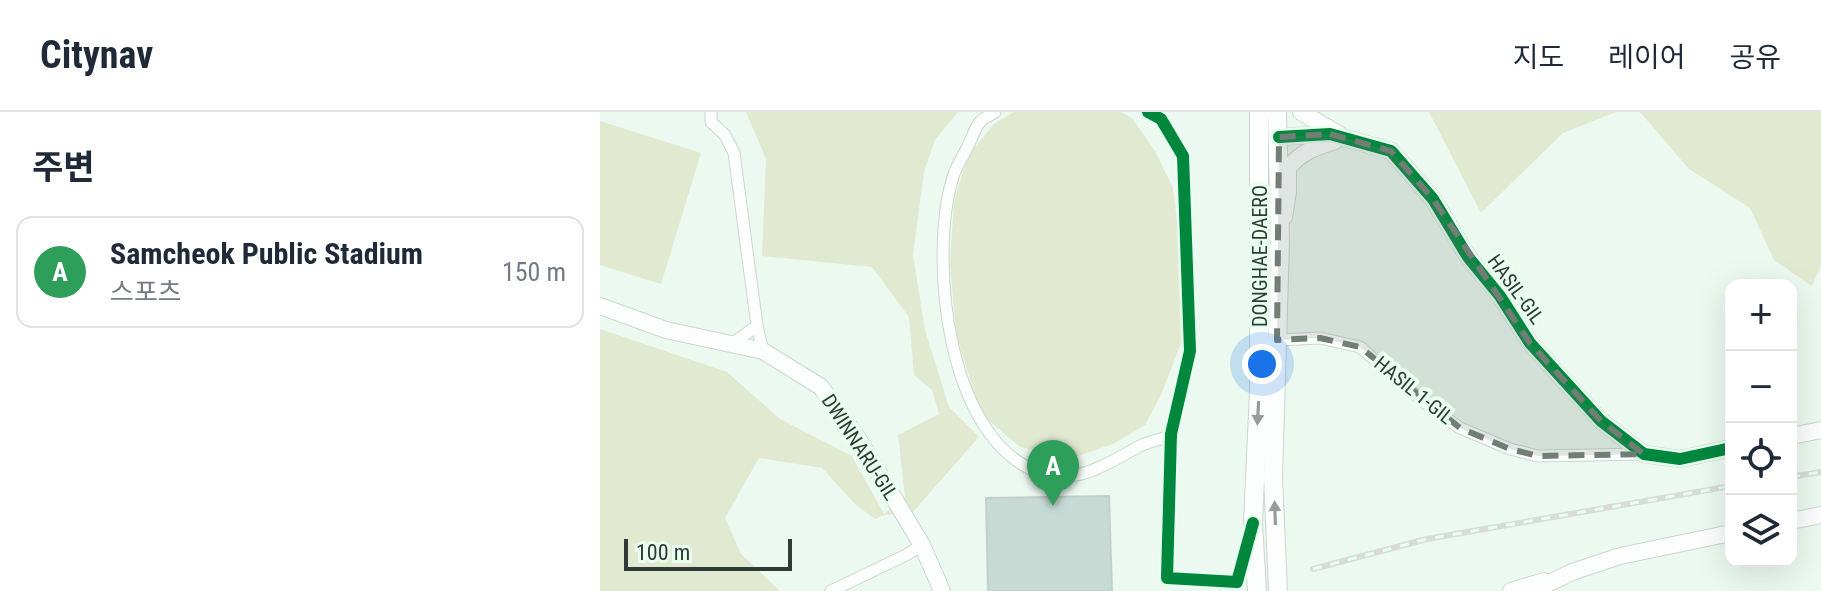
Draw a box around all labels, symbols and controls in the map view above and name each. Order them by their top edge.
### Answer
text: Citynav [40,33,153,77]
text: 지도 [1513,41,1564,74]
text: 레이어 [1608,41,1685,74]
text: 공유 [1729,41,1781,74]
text: 주변 [32,147,95,187]
street label: DONGHAE-DAERO [1248,185,1272,327]
text: Samcheok Public Stadium [110,236,423,271]
street label: HASIL-GIL [1483,249,1549,329]
text: A [52,257,68,287]
text: 150 m [502,257,566,287]
text: 스포츠 [110,277,182,307]
map controls [1725,279,1797,567]
button: + [1725,279,1797,351]
your location [1242,344,1282,384]
street label: HASIL 1-GIL [1370,351,1458,429]
button: − [1725,351,1797,423]
street label: DWINNARU-GIL [817,390,903,504]
one-way arrow [1252,401,1265,426]
button: locate [1725,423,1797,495]
pin: A [1027,440,1079,506]
button: layers [1725,495,1797,567]
one-way arrow [1268,500,1281,525]
scale bar [624,535,792,571]
text: 100 m [636,540,690,565]

